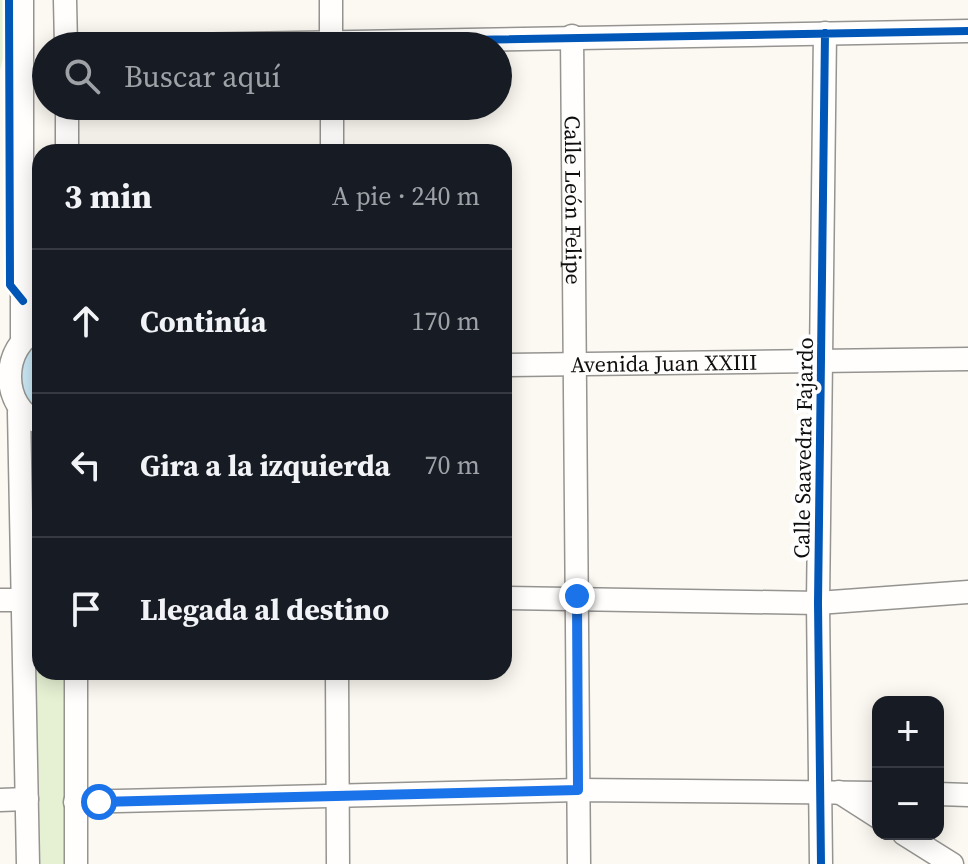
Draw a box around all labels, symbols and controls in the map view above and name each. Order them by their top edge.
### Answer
search box [32,32,512,120]
icon: search [60,54,104,98]
text: Buscar aquí [124,56,281,97]
street label: Calle León Felipe [558,115,589,285]
text: 3 min [64,173,152,219]
text: A pie · 240 m [332,178,480,214]
icon: ahead [64,299,108,343]
text: Continúa [140,301,267,342]
text: 170 m [412,303,480,339]
street label: Calle Saavedra Fajardo [786,337,820,559]
street label: Avenida Juan XXIII [570,347,758,379]
icon: left [64,443,108,487]
text: Gira a la izquierda [140,445,390,486]
text: 70 m [425,447,480,483]
route end [559,578,595,614]
icon: arrive [64,587,108,631]
text: Llegada al destino [140,589,389,630]
map controls [872,696,944,840]
button: + [872,696,944,768]
button: − [872,768,944,840]
route start [81,784,117,820]

